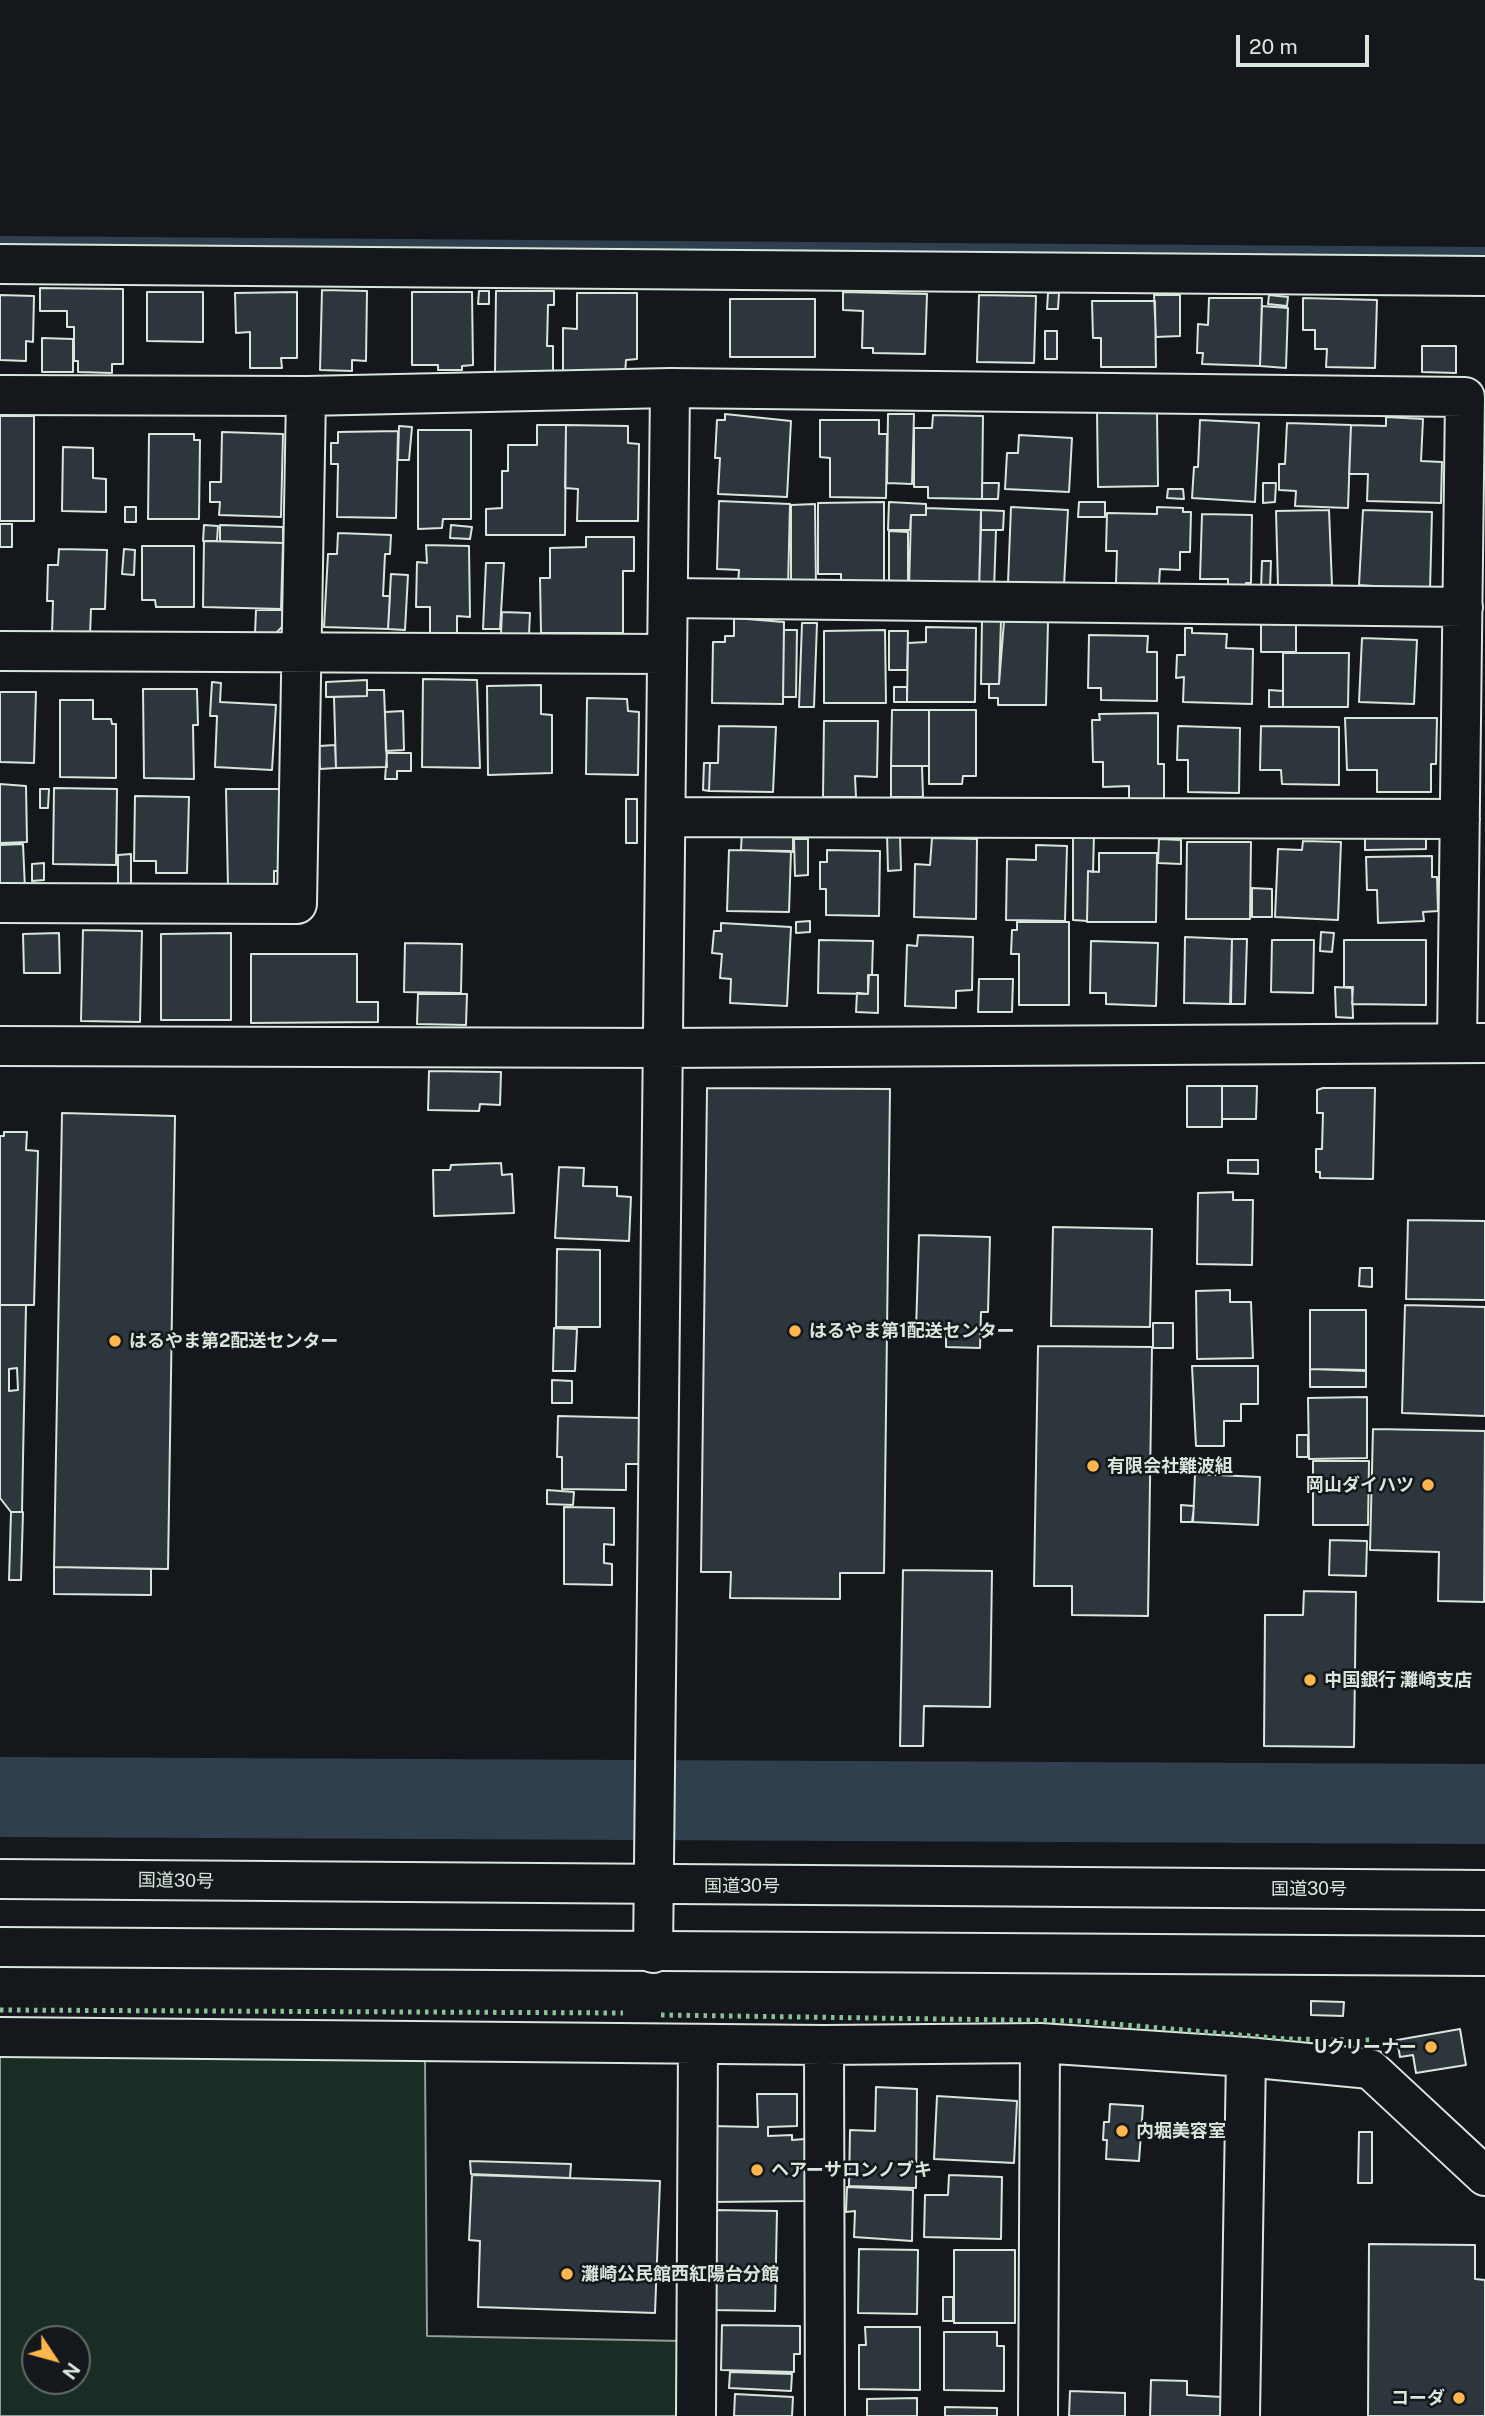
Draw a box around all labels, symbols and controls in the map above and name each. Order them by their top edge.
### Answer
scale bar [1240,21,1373,65]
text: 20 m [1249,34,1298,59]
place label: はるやま第1配送センター [809,1320,1015,1342]
marker: はるやま第1配送センター [787,1323,803,1339]
place label: はるやま第2配送センター [129,1330,338,1352]
marker: はるやま第2配送センター [107,1333,123,1349]
place label: 有限会社難波組 [1107,1455,1233,1477]
marker: 有限会社難波組 [1085,1458,1101,1474]
place label: 岡山ダイハツ [1306,1474,1414,1496]
marker: 岡山ダイハツ [1420,1477,1436,1493]
place label: 中国銀行 灘崎支店 [1324,1669,1472,1691]
marker: 中国銀行 灘崎支店 [1302,1672,1318,1688]
street label: 国道30号 [138,1870,214,1892]
street label: 国道30号 [704,1875,780,1897]
street label: 国道30号 [1271,1878,1347,1900]
place label: Uクリーナー [1314,2036,1417,2058]
marker: Uクリーナー [1423,2039,1439,2055]
place label: 内堀美容室 [1136,2120,1226,2142]
marker: 内堀美容室 [1114,2123,1130,2139]
place label: ヘアーサロンノブキ [771,2159,932,2181]
marker: ヘアーサロンノブキ [749,2162,765,2178]
place label: 灘崎公民館西紅陽台分館 [581,2263,779,2285]
marker: 灘崎公民館西紅陽台分館 [559,2266,575,2282]
north arrow [21,2325,91,2395]
text: N [58,2359,85,2384]
place label: コーダ [1391,2387,1445,2409]
marker: コーダ [1451,2390,1467,2406]

